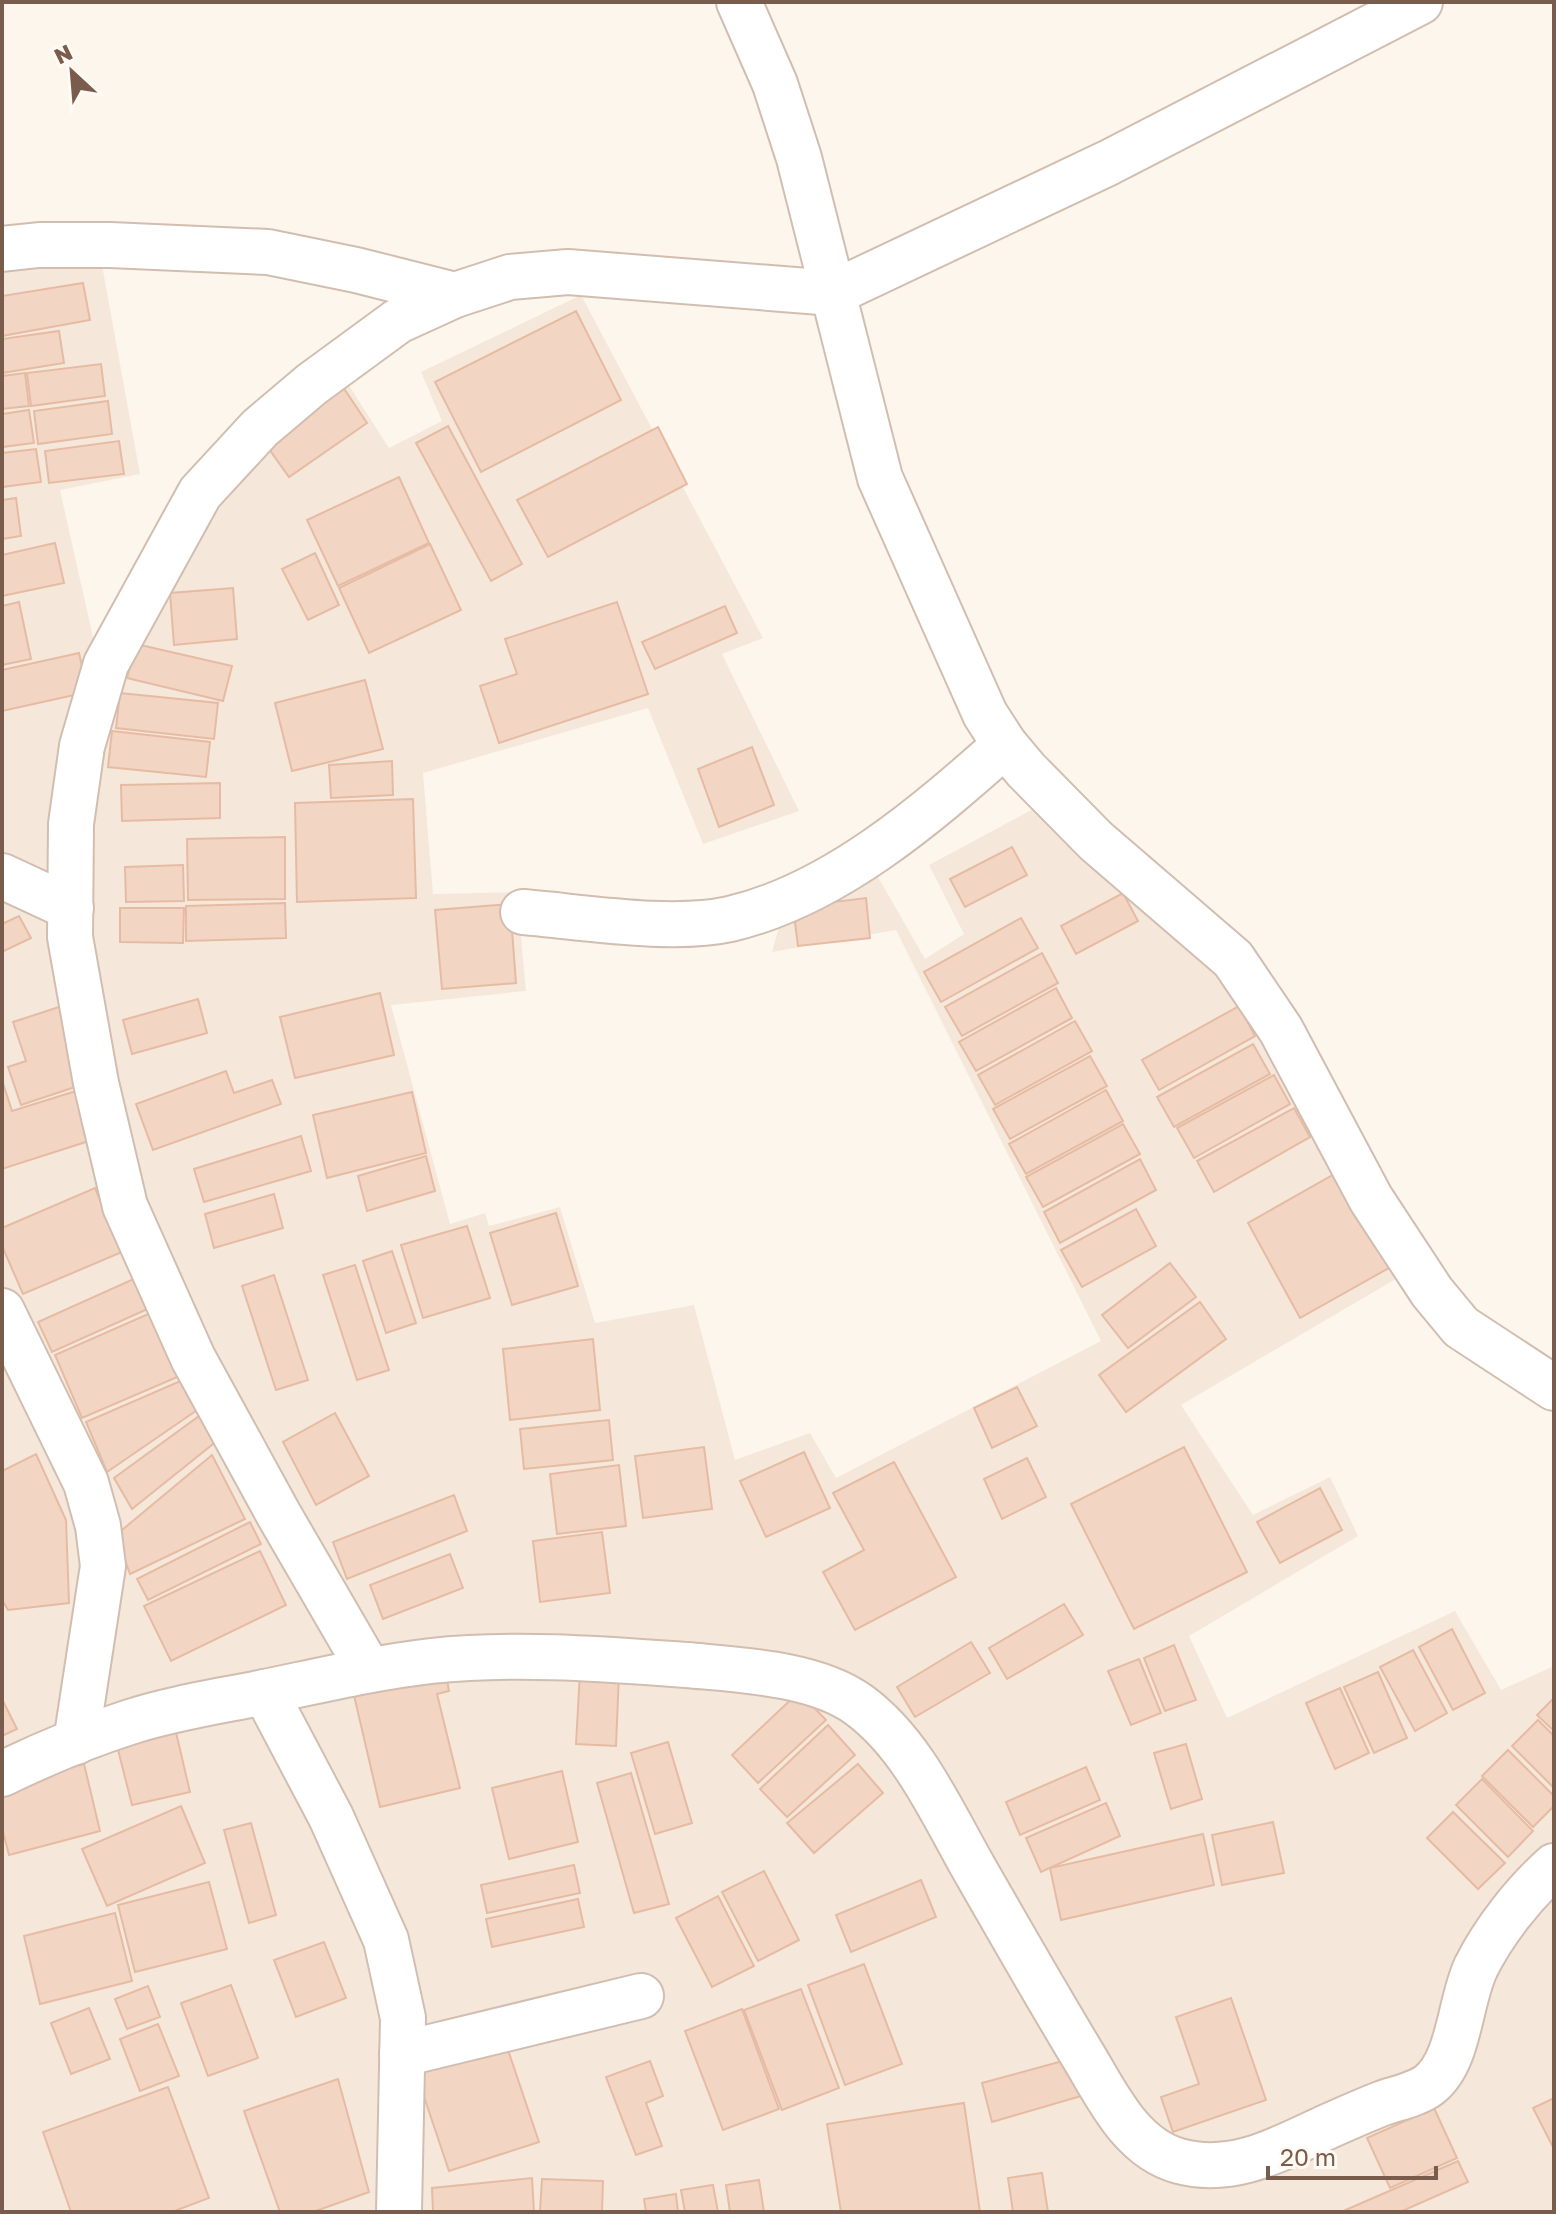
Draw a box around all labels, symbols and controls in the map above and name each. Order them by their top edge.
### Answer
north arrow [32,32,112,112]
text: N [50,38,76,69]
scale bar [1268,2130,1436,2180]
text: 20 m [1280,2142,1336,2171]

